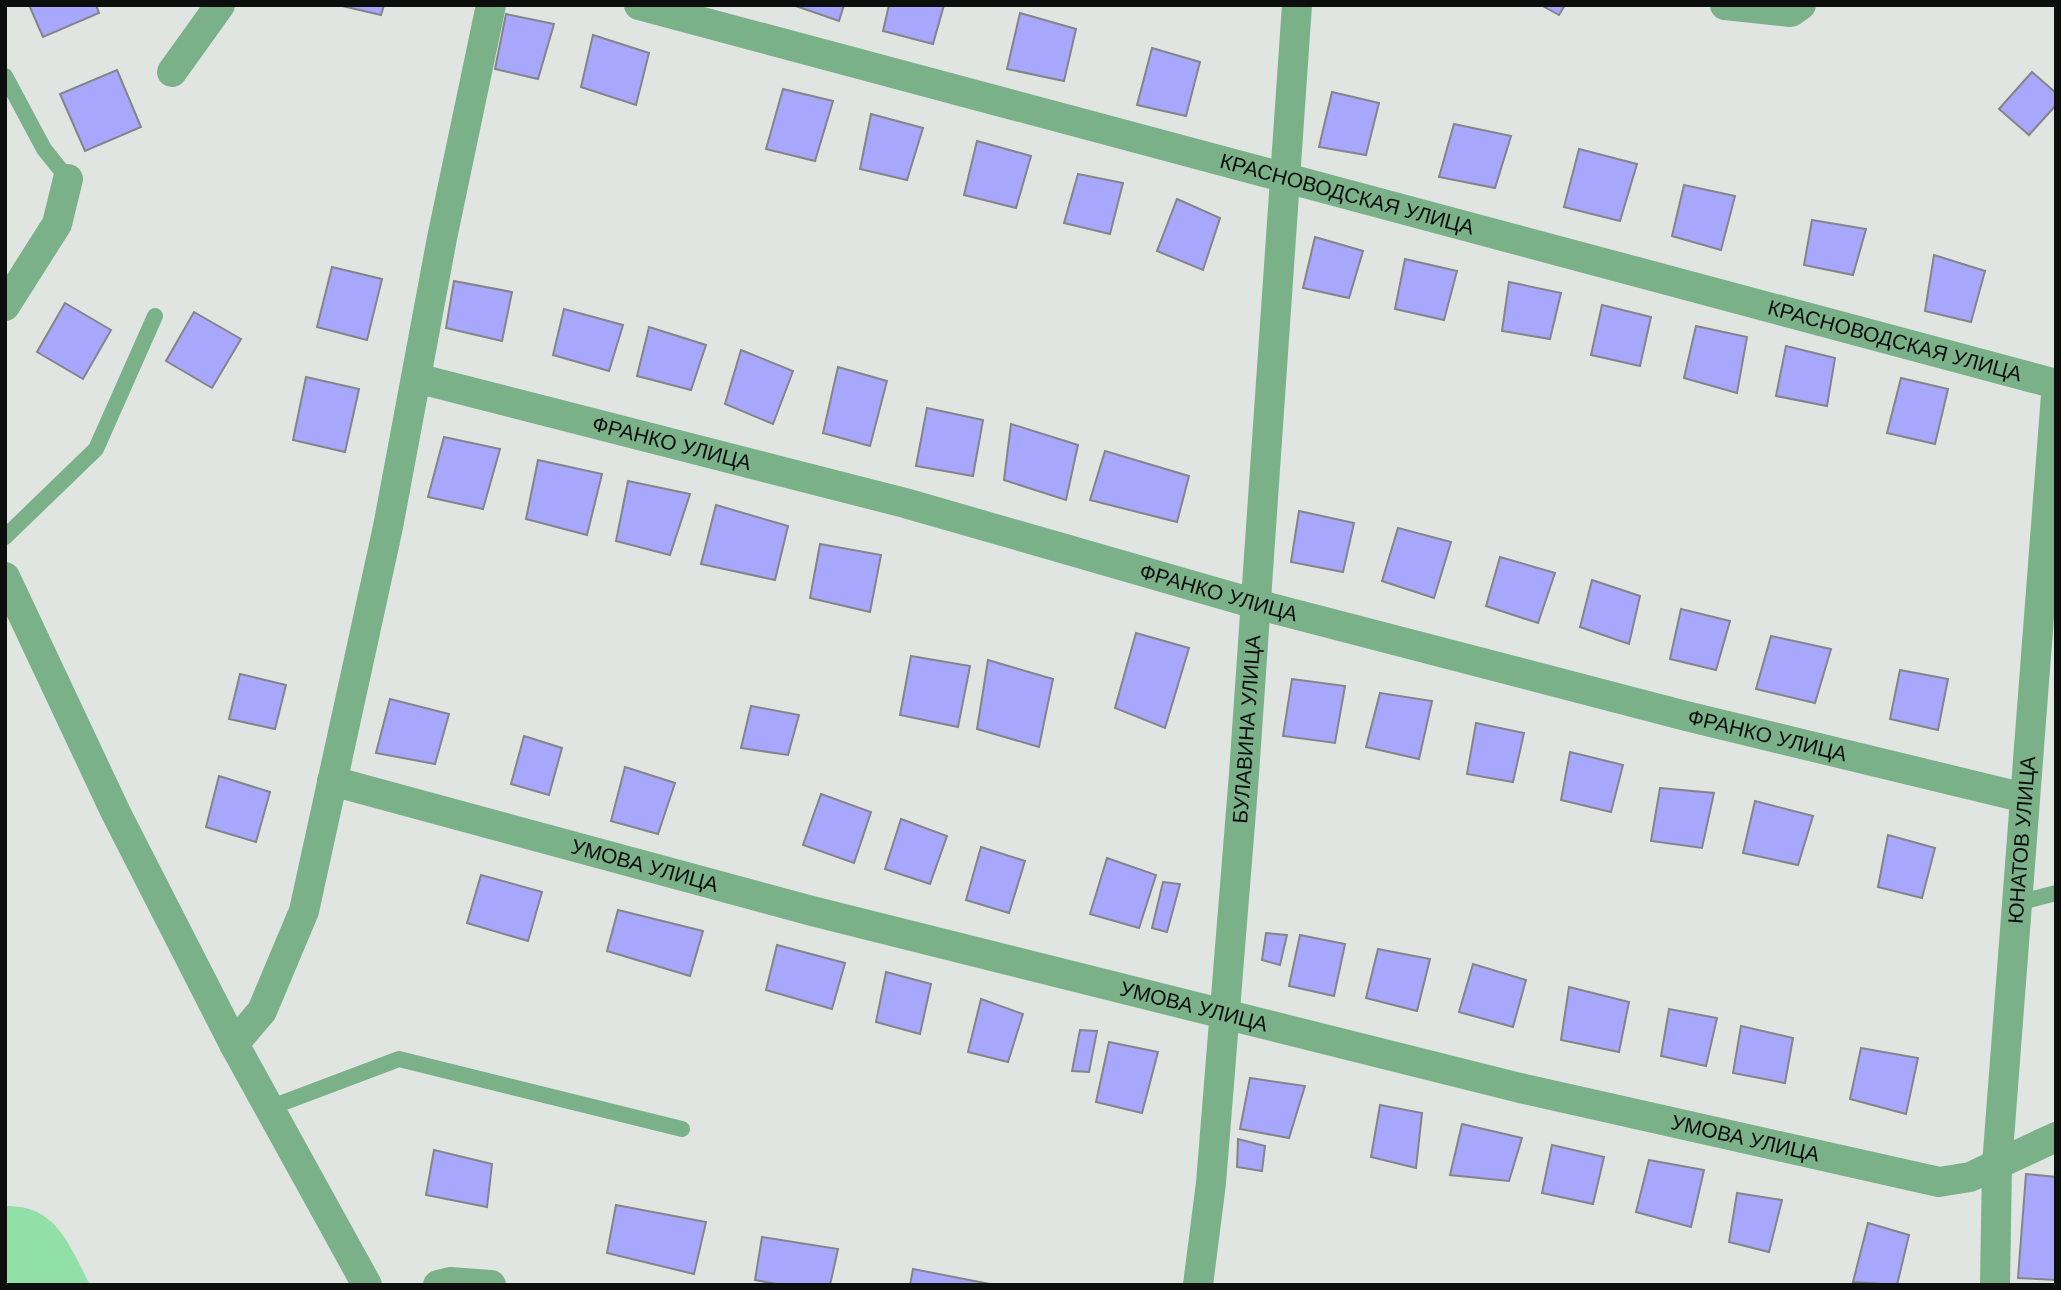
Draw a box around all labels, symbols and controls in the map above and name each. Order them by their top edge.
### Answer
street label: КРАСНОВОДСКАЯ УЛИЦА [1218,149,1477,239]
street label: КРАСНОВОДСКАЯ УЛИЦА [1765,295,2025,385]
street label: ФРАНКО УЛИЦА [590,412,754,474]
street label: ФРАНКО УЛИЦА [1137,559,1300,625]
street label: БУЛАВИНА УЛИЦА [1228,634,1265,824]
street label: ФРАНКО УЛИЦА [1686,705,1849,766]
street label: ЮНАТОВ УЛИЦА [2004,755,2039,925]
street label: УМОВА УЛИЦА [569,834,721,896]
street label: УМОВА УЛИЦА [1118,976,1270,1036]
street label: УМОВА УЛИЦА [1669,1110,1822,1166]

